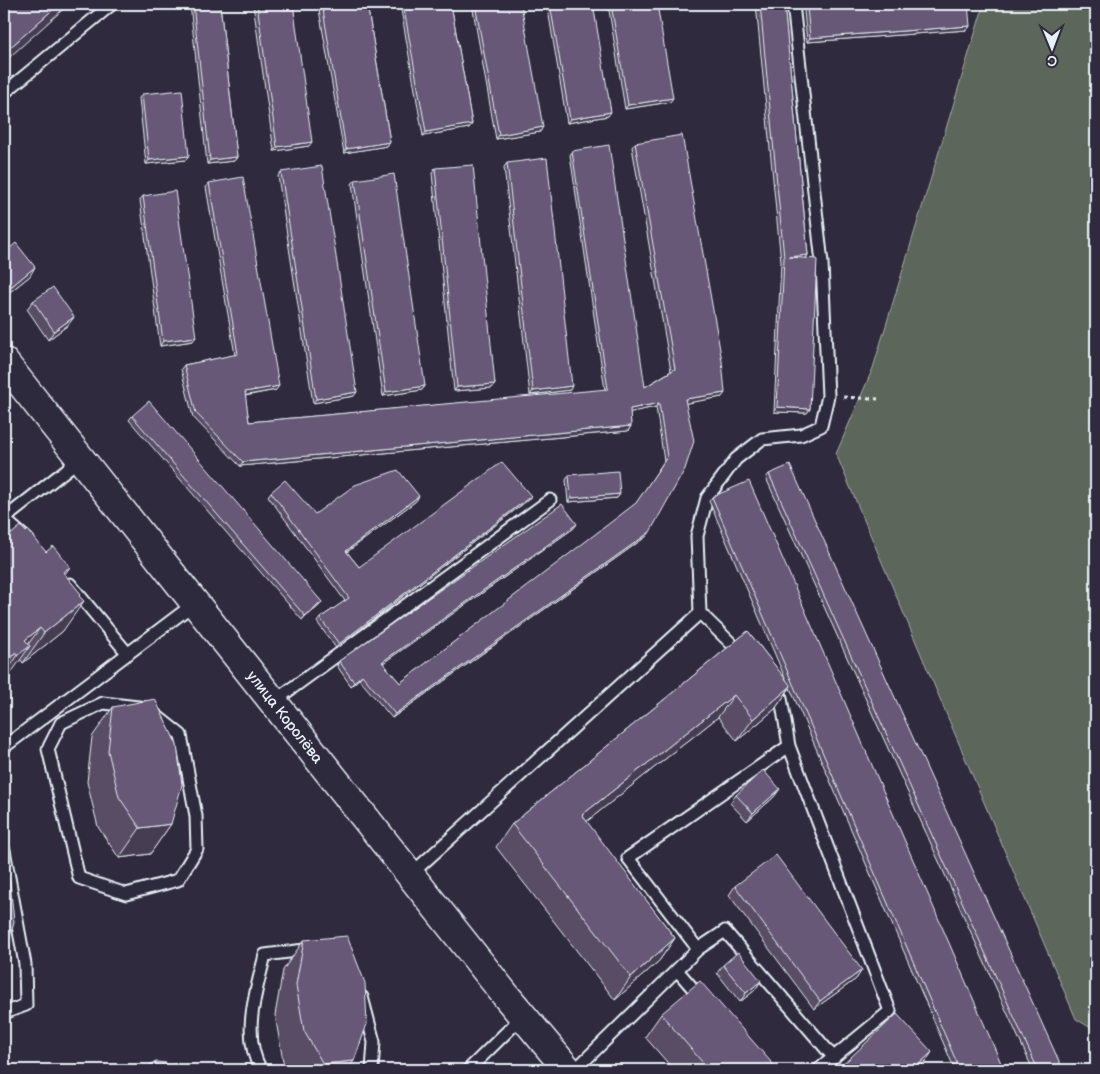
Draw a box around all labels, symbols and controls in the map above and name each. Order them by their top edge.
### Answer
north arrow [1028,22,1078,72]
text: С [1047,52,1057,69]
street label: улица Королёва [242,667,327,768]

